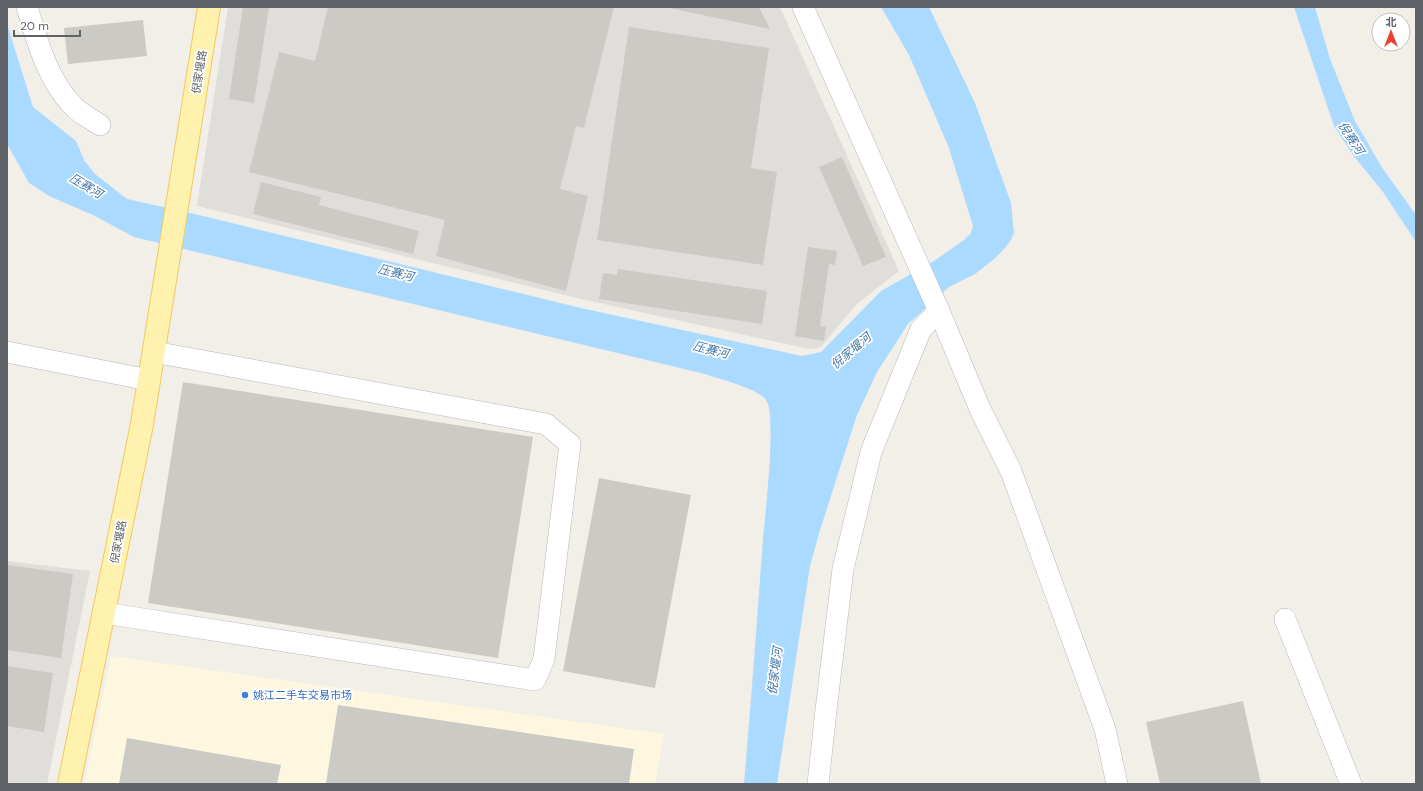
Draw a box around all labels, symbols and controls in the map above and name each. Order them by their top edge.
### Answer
scale bar [14,12,80,38]
north arrow [1371,12,1411,52]
text: 北 [1386,15,1397,29]
text: 20 m [20,18,49,34]
street label: 倪家堰路 [189,49,209,95]
water label: 倪赛河 [1334,119,1369,159]
water label: 压赛河 [66,170,107,203]
water label: 压赛河 [377,261,417,286]
water label: 倪家堰河 [827,328,876,373]
water label: 压赛河 [692,338,732,363]
street label: 倪家堰路 [107,519,129,565]
water label: 倪家堰河 [764,644,786,696]
place label: 姚江二手车交易市场 [253,688,352,702]
marker: 姚江二手车交易市场 [240,690,250,700]

